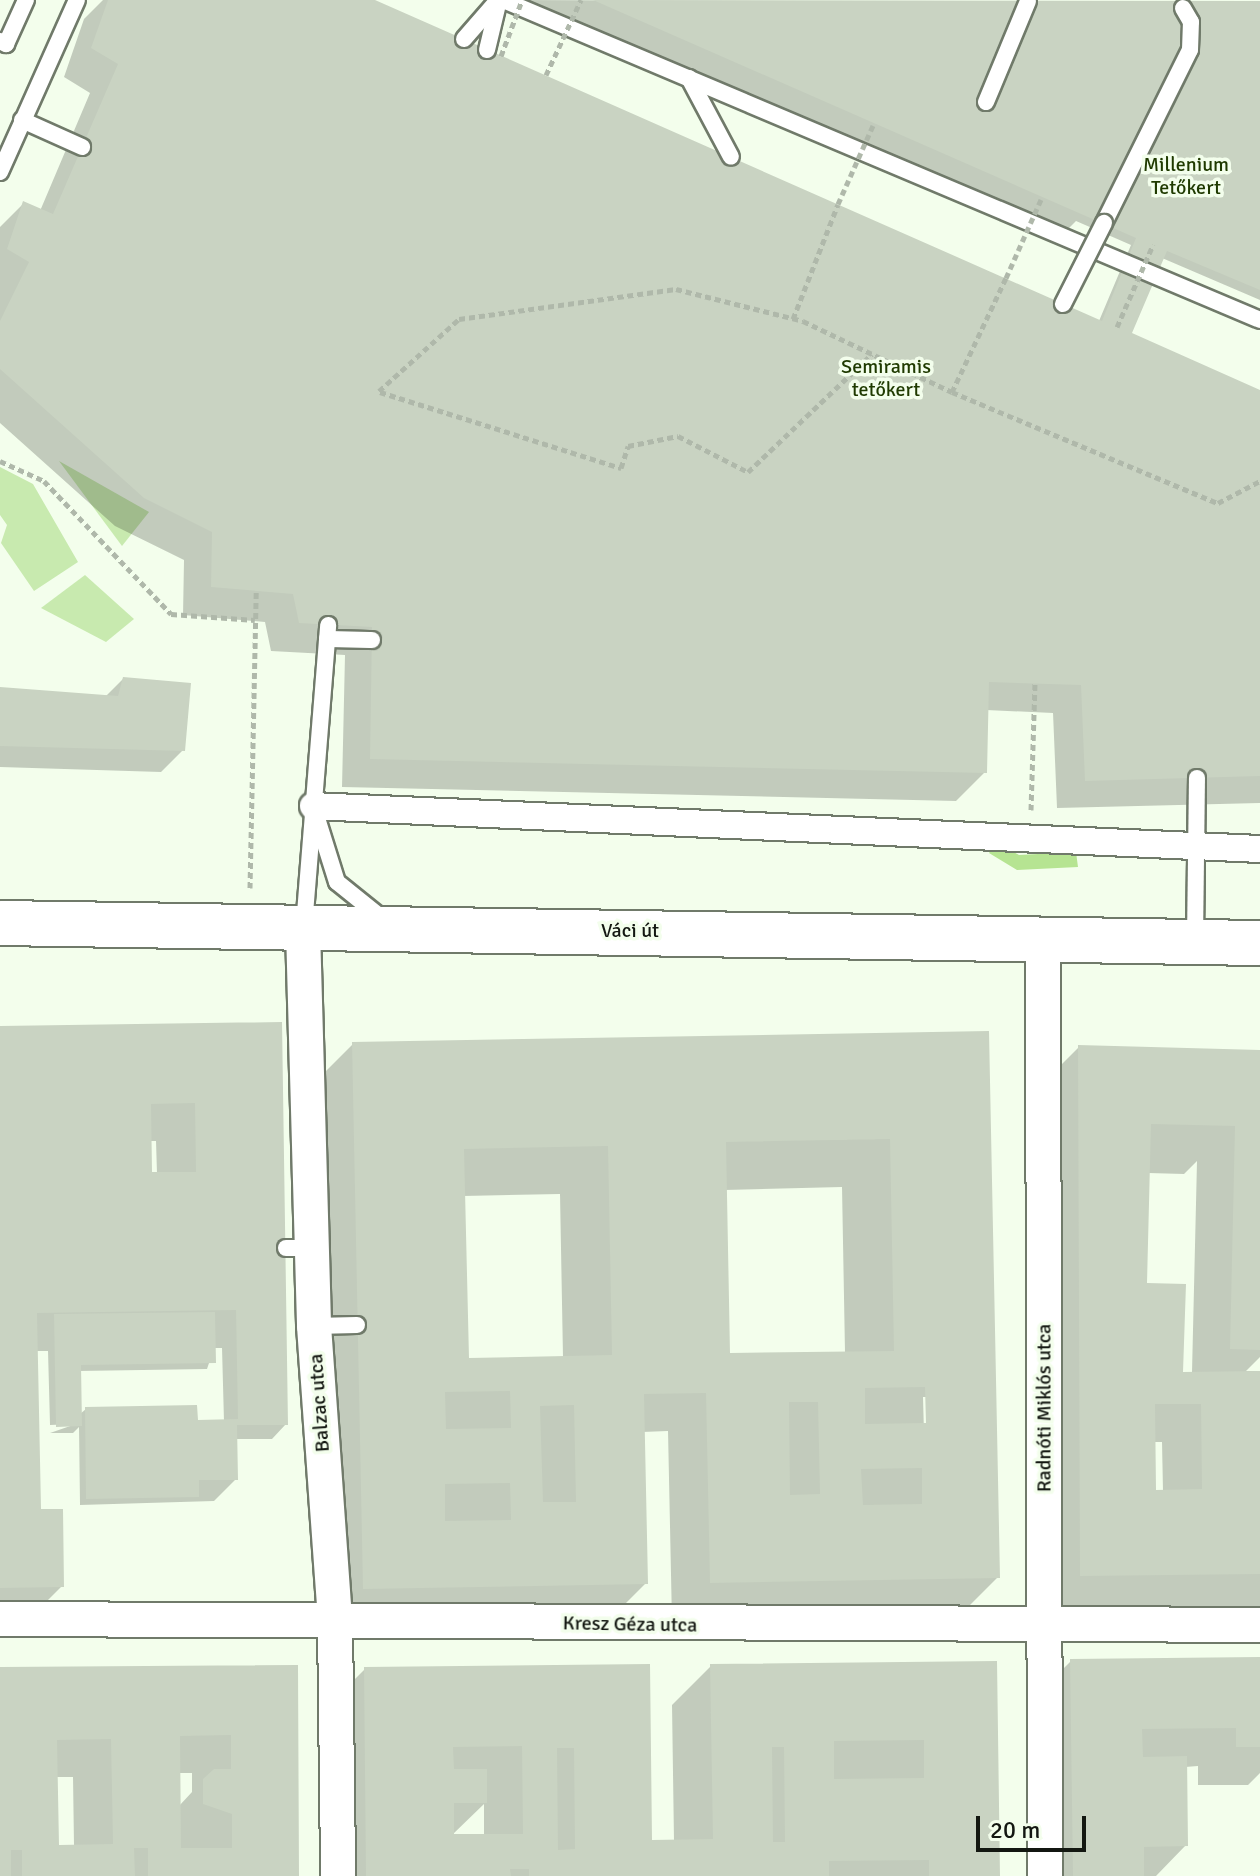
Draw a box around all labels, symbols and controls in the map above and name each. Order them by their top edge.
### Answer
park label: Millenium Tetőkert [1143,153,1229,200]
park label: Semiramis tetőkert [841,354,931,401]
street label: Váci út [601,918,659,942]
street label: Radnóti Miklós utca [1032,1324,1056,1492]
street label: Balzac utca [304,1353,334,1453]
street label: Kresz Géza utca [562,1611,698,1637]
scale bar [980,1800,1090,1850]
text: 20 m [990,1815,1040,1845]

